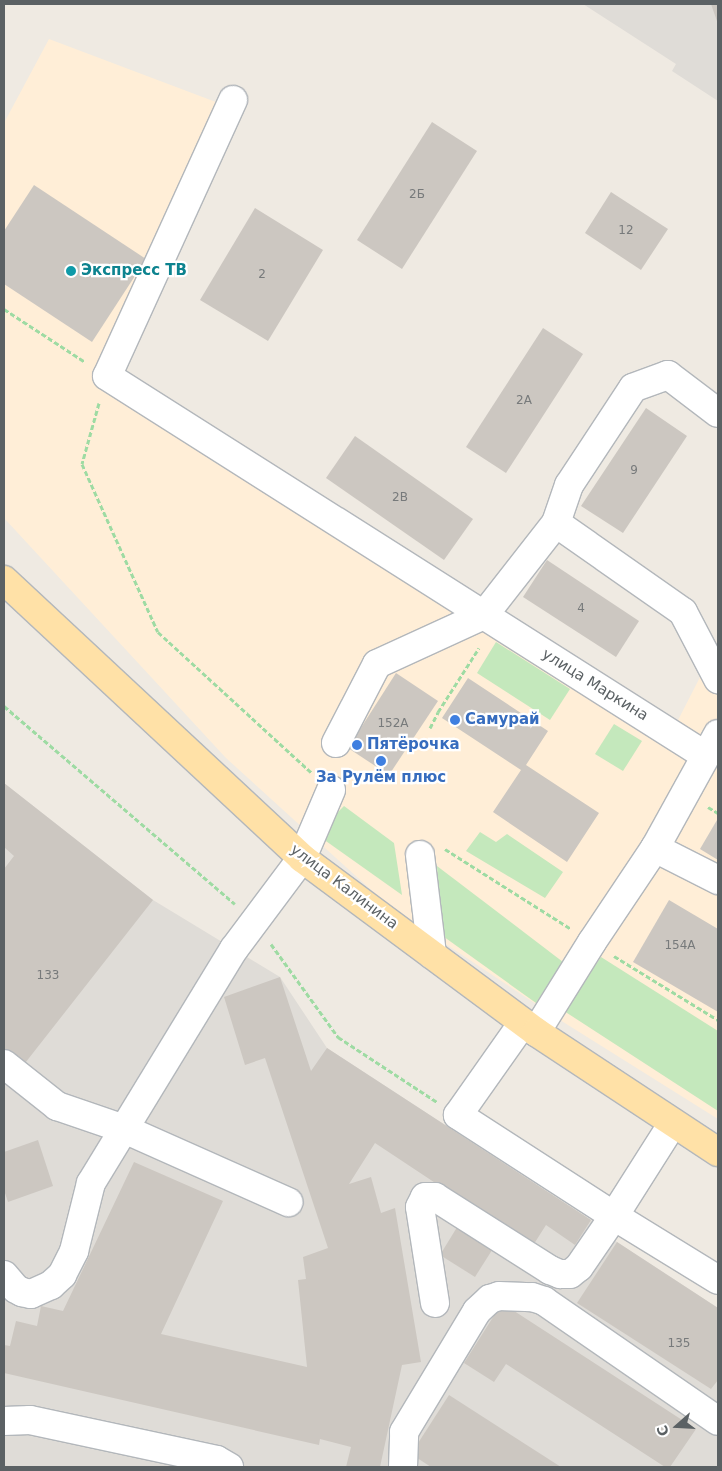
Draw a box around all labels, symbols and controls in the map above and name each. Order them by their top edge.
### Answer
house number: 2Б [409,188,425,202]
house number: 12 [618,224,634,238]
place label: Экспресс ТВ [81,262,187,280]
marker: Экспресс ТВ [65,265,77,277]
house number: 2 [258,268,266,282]
house number: 2А [516,394,532,408]
house number: 9 [630,464,638,478]
house number: 2В [392,491,408,505]
house number: 4 [577,602,585,616]
street label: улица Маркина [539,645,651,725]
place label: Самурай [465,711,540,729]
marker: Самурай [449,714,461,726]
house number: 152А [377,717,409,731]
place label: Пятёрочка [367,736,460,754]
marker: Пятёрочка [351,739,363,751]
marker: За Рулём плюс [375,755,387,767]
place label: За Рулём плюс [316,769,446,787]
street label: улица Калинина [287,841,401,933]
house number: 154А [664,939,696,953]
house number: 133 [37,969,59,983]
house number: 135 [668,1337,690,1351]
north arrow [652,1401,702,1451]
text: С [654,1423,672,1438]

